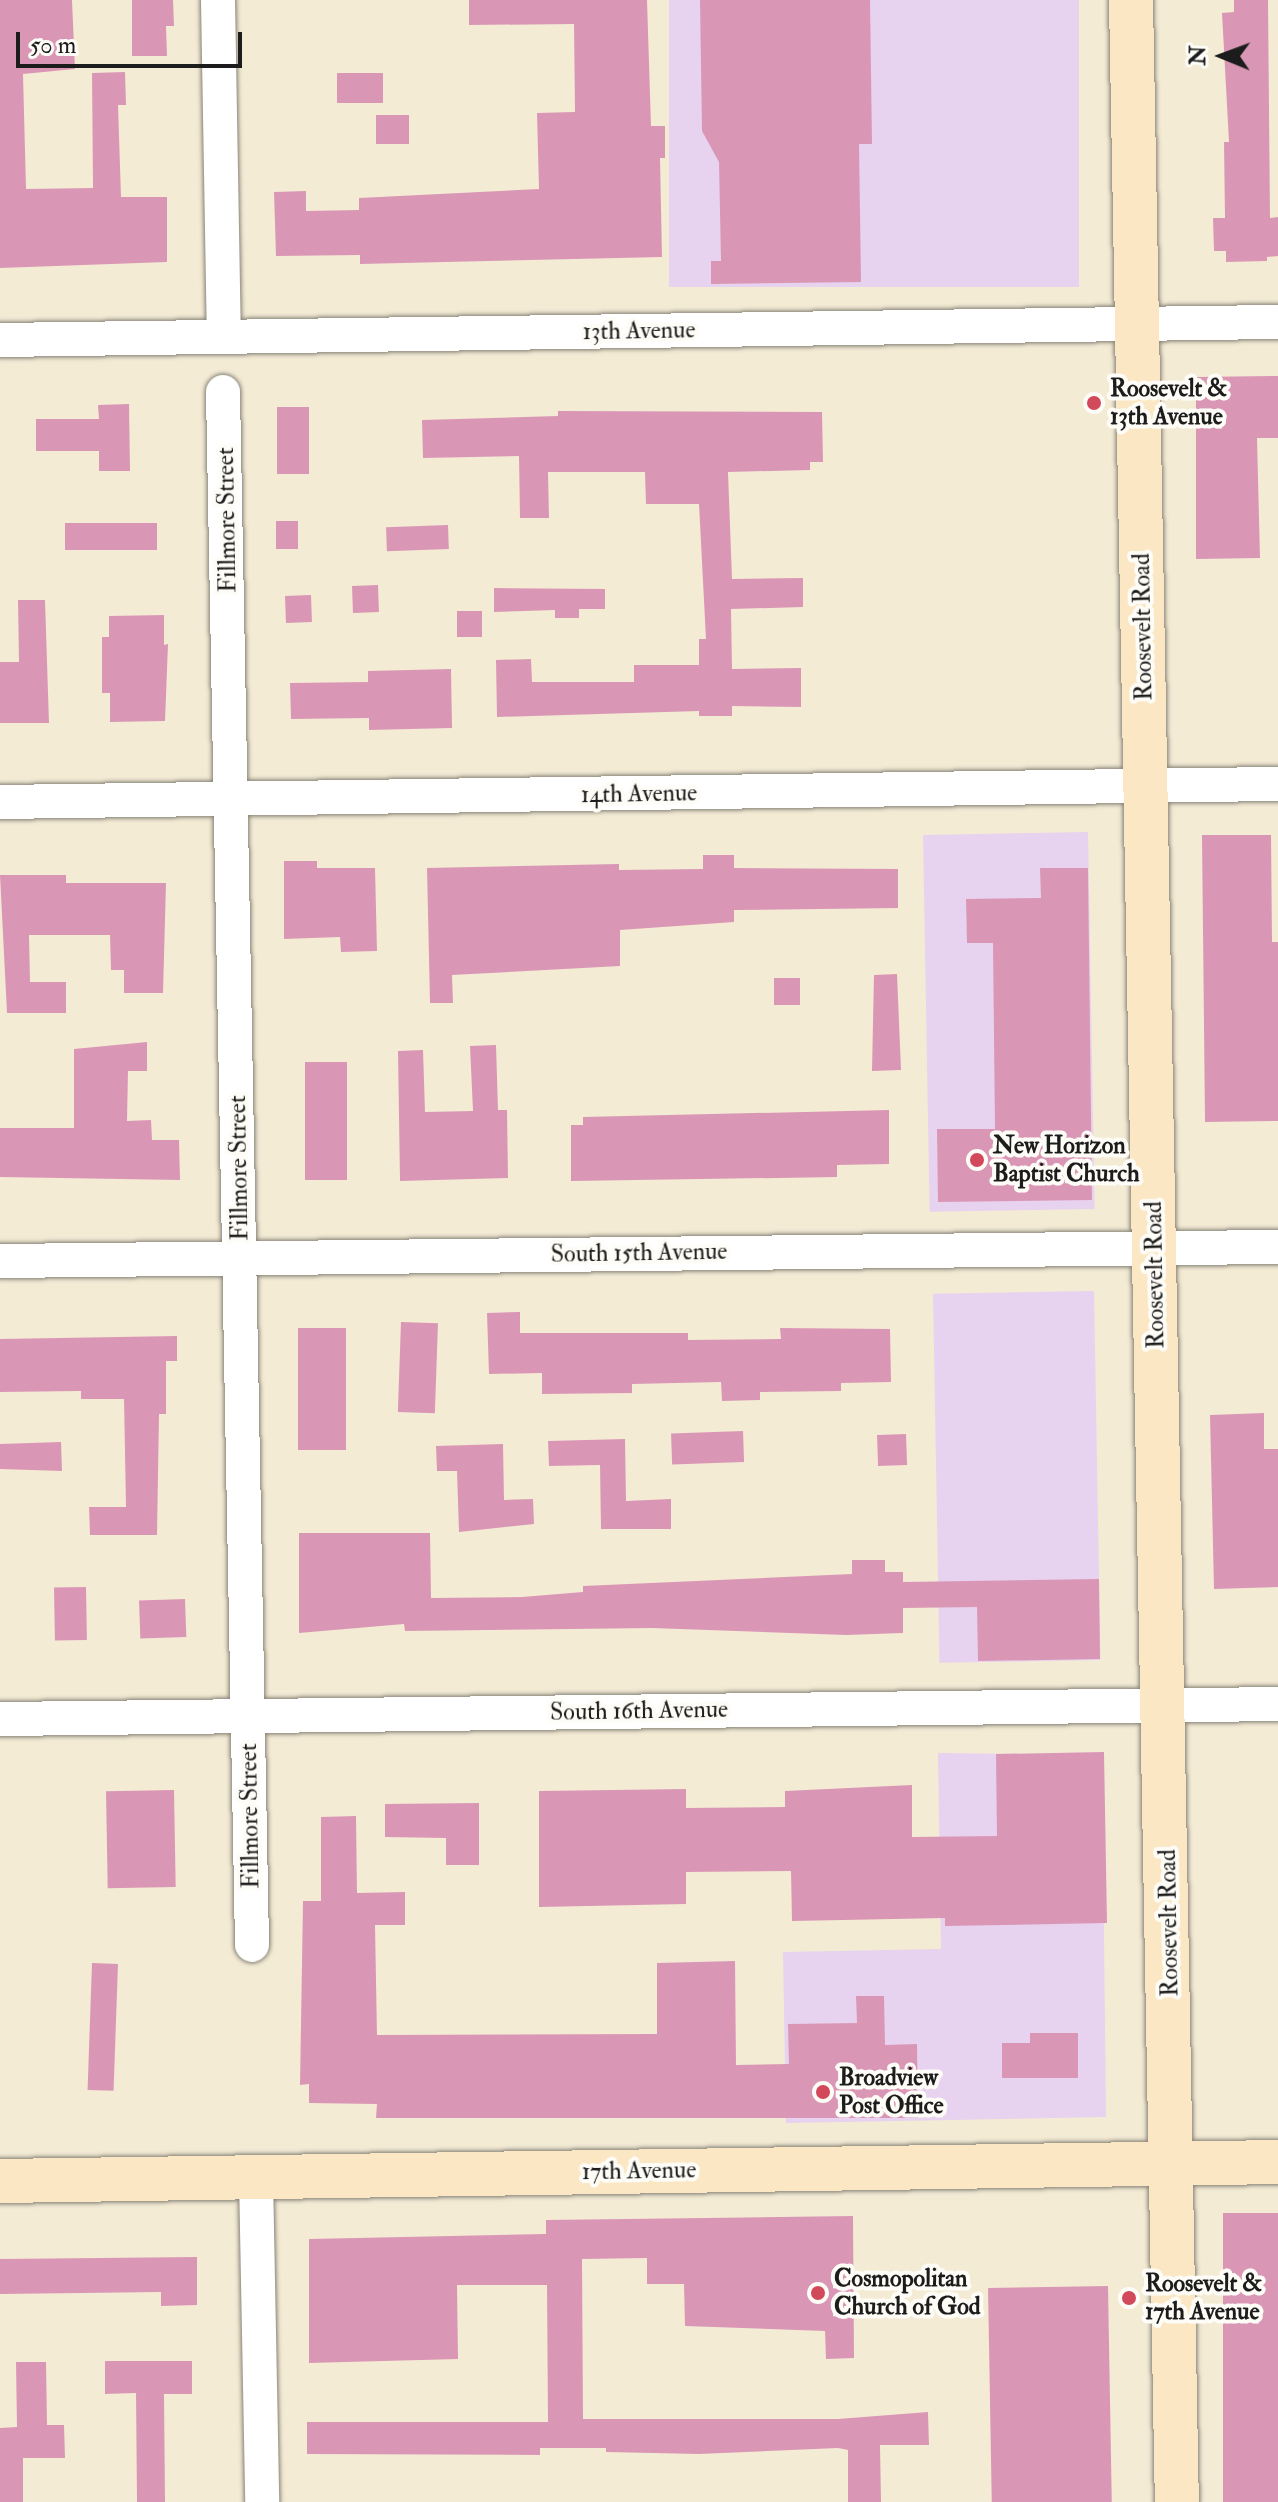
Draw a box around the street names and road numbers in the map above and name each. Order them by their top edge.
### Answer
street label: 13th Avenue [582,316,696,346]
street label: Fillmore Street [211,447,243,593]
street label: Roosevelt Road [1127,553,1159,701]
street label: 14th Avenue [581,779,697,809]
street label: Fillmore Street [223,1095,255,1241]
street label: Roosevelt Road [1139,1201,1171,1349]
street label: South 15th Avenue [550,1237,728,1269]
street label: South 16th Avenue [550,1695,728,1727]
street label: Fillmore Street [234,1743,266,1889]
street label: Roosevelt Road [1153,1849,1185,1997]
street label: 17th Avenue [582,2156,696,2186]

